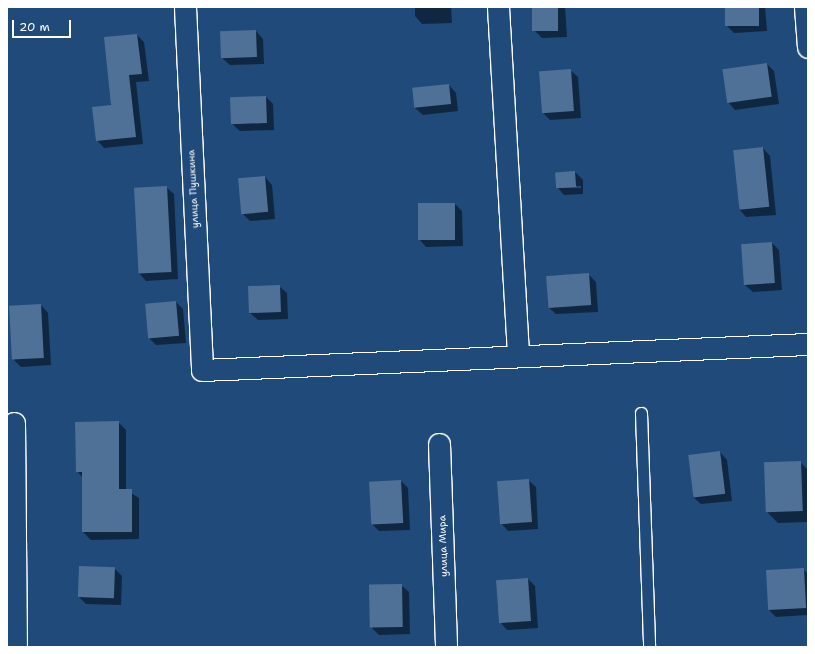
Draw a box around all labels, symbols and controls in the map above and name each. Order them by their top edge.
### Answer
scale bar [14,12,73,38]
text: 20 m [19,19,50,35]
street label: улица Пушкина [185,150,201,228]
street label: улица Мира [436,515,450,577]

